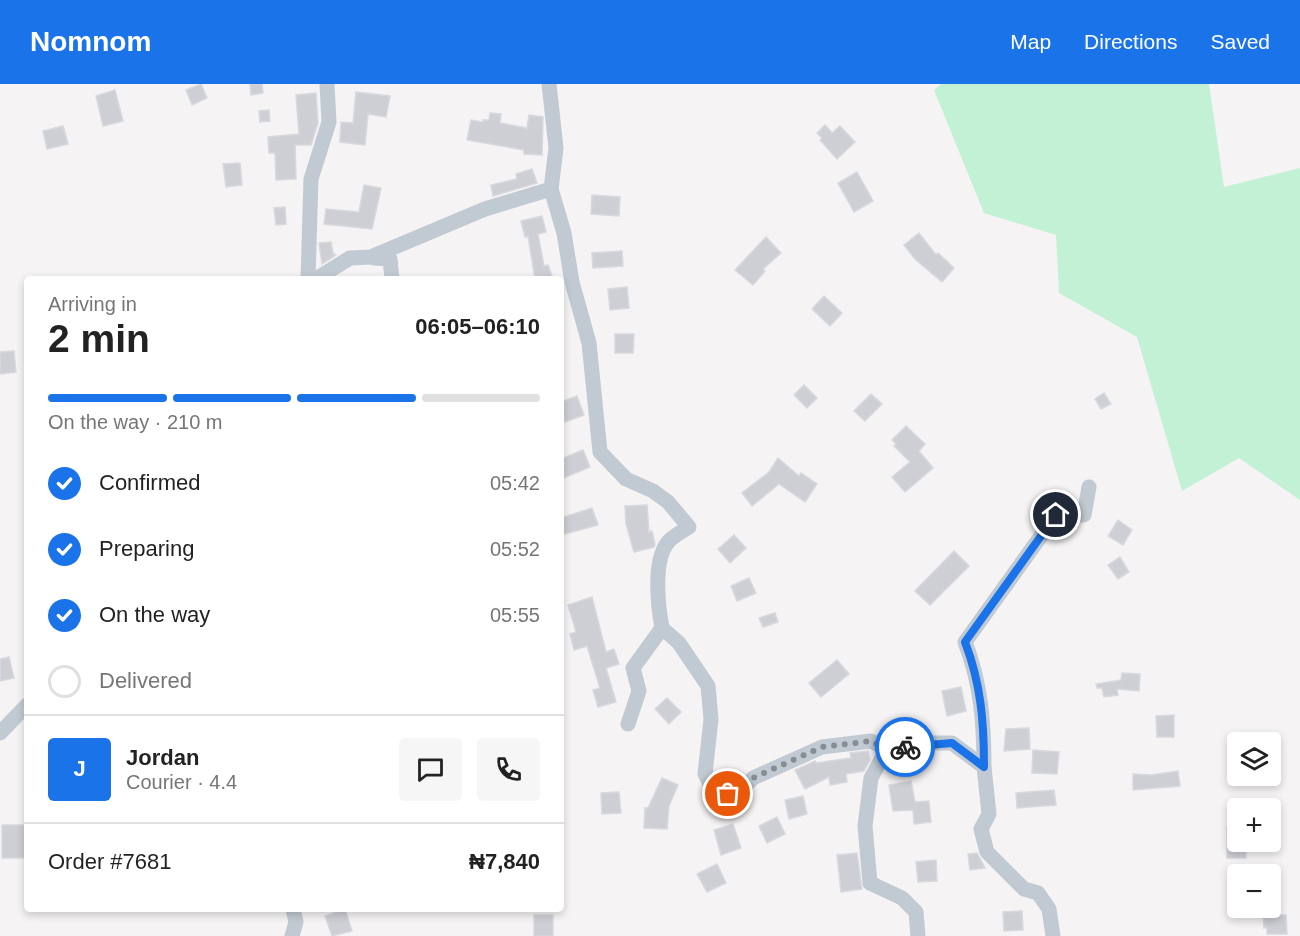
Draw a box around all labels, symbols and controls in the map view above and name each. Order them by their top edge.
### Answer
text: Nomnom [30,26,151,57]
text: Map [1010,30,1051,53]
text: Directions [1084,30,1177,53]
text: Saved [1210,30,1270,53]
text: Arriving in [48,293,137,315]
text: 06:05–06:10 [415,314,540,339]
text: 2 min [48,317,150,360]
text: On the way · 210 m [48,411,223,433]
icon: check [48,467,81,500]
text: Confirmed [99,470,200,495]
text: 05:42 [490,472,540,494]
pin [1030,489,1081,540]
icon: home [1039,498,1072,531]
icon: check [48,533,81,566]
text: Preparing [99,536,194,561]
text: 05:52 [490,538,540,560]
icon: check [48,599,81,632]
text: On the way [99,602,210,627]
text: 05:55 [490,604,540,626]
text: Delivered [99,668,192,693]
courier [875,717,935,777]
icon: bike [889,731,922,764]
map controls [1227,732,1281,918]
button: layers [1227,732,1281,786]
button: chat [399,738,462,801]
button: phone [477,738,540,801]
text: Jordan [126,745,199,770]
text: J [73,756,86,781]
pin [702,768,753,819]
text: Courier · 4.4 [126,771,237,793]
icon: bag [711,777,744,810]
button: + [1227,798,1281,852]
text: Order #7681 [48,849,172,874]
text: ₦7,840 [469,849,540,874]
button: − [1227,864,1281,918]

